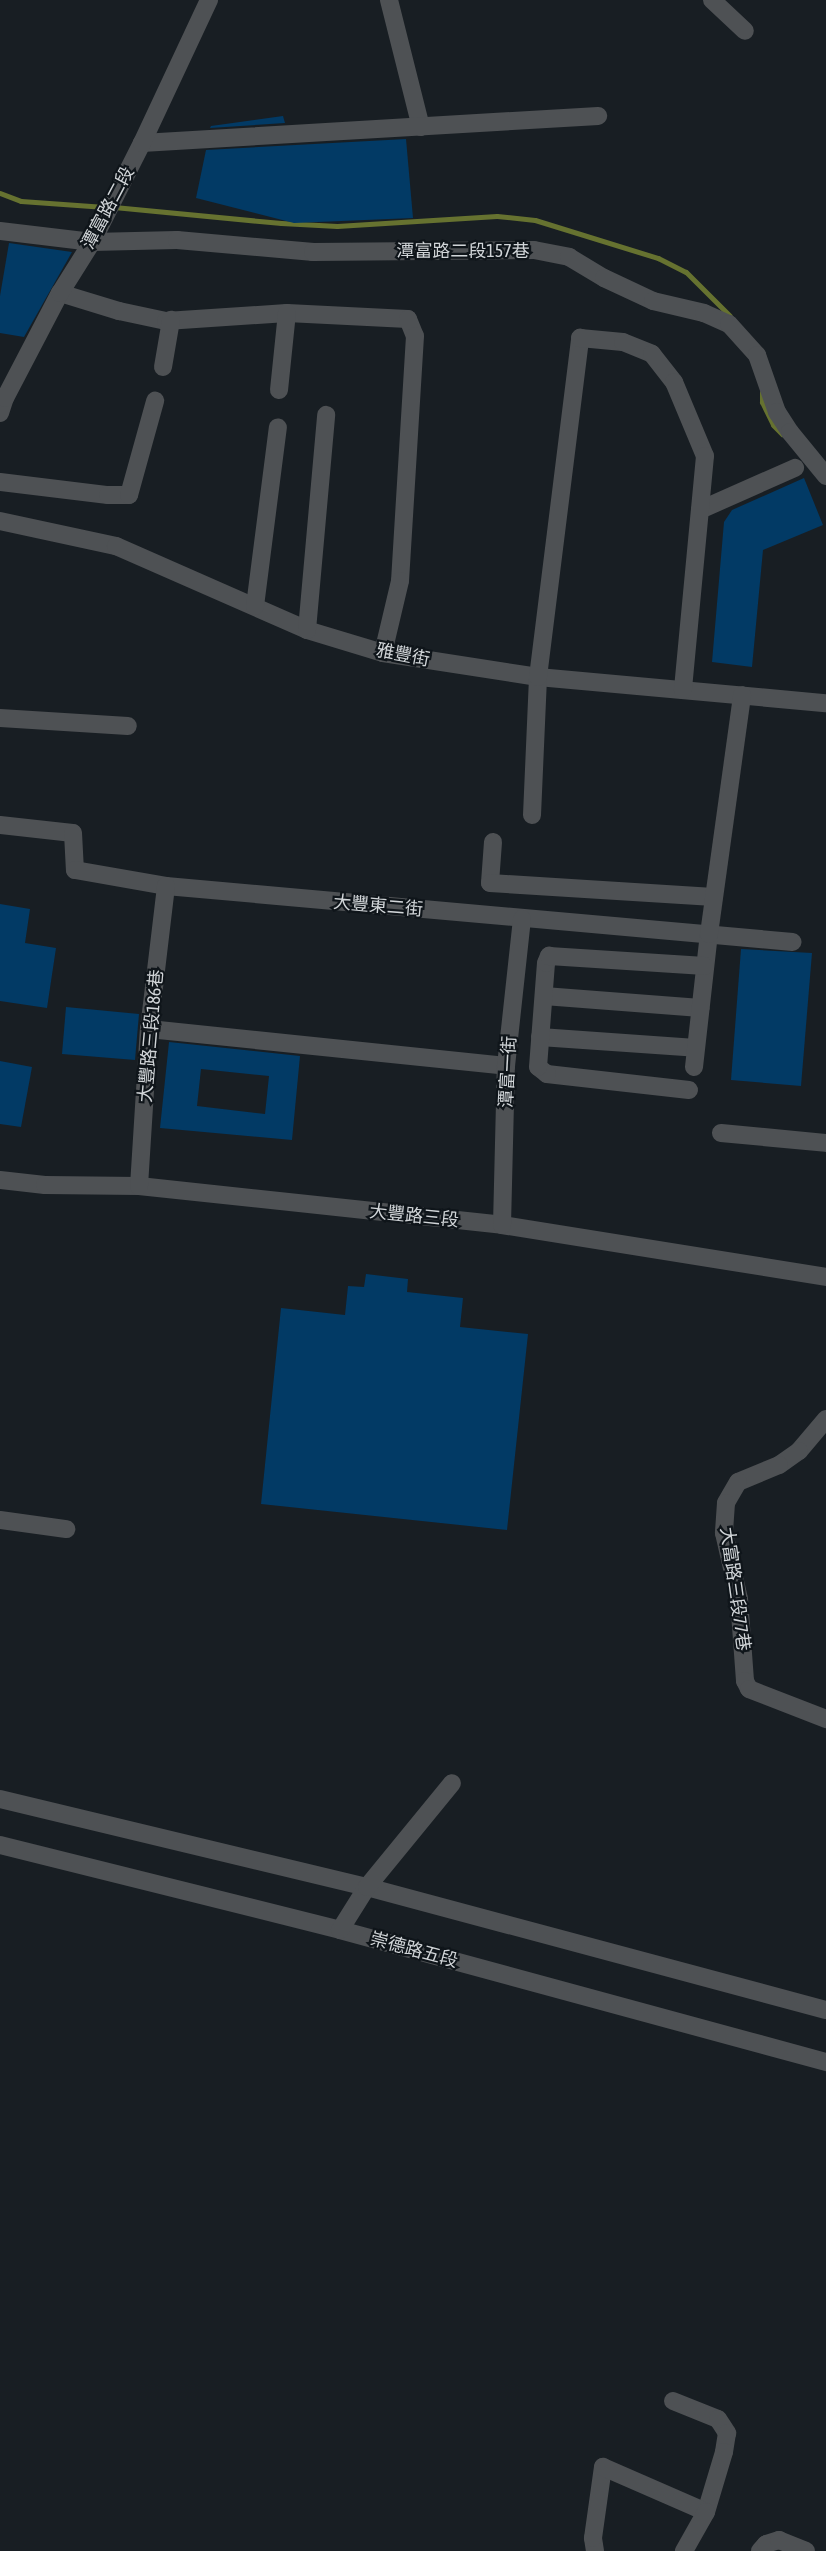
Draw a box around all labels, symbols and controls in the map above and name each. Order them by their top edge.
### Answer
street label: 潭富路二段 [77,163,139,253]
street label: 潭富路二段157巷 [396,240,530,262]
street label: 雅豐街 [374,639,432,671]
street label: 大豐東二街 [332,891,424,921]
street label: 大豐路三段186巷 [134,969,168,1103]
street label: 潭富一街 [495,1035,521,1109]
street label: 大豐路三段 [368,1201,460,1231]
street label: 大富路三段77巷 [716,1526,754,1652]
street label: 崇德路五段 [368,1928,460,1972]

